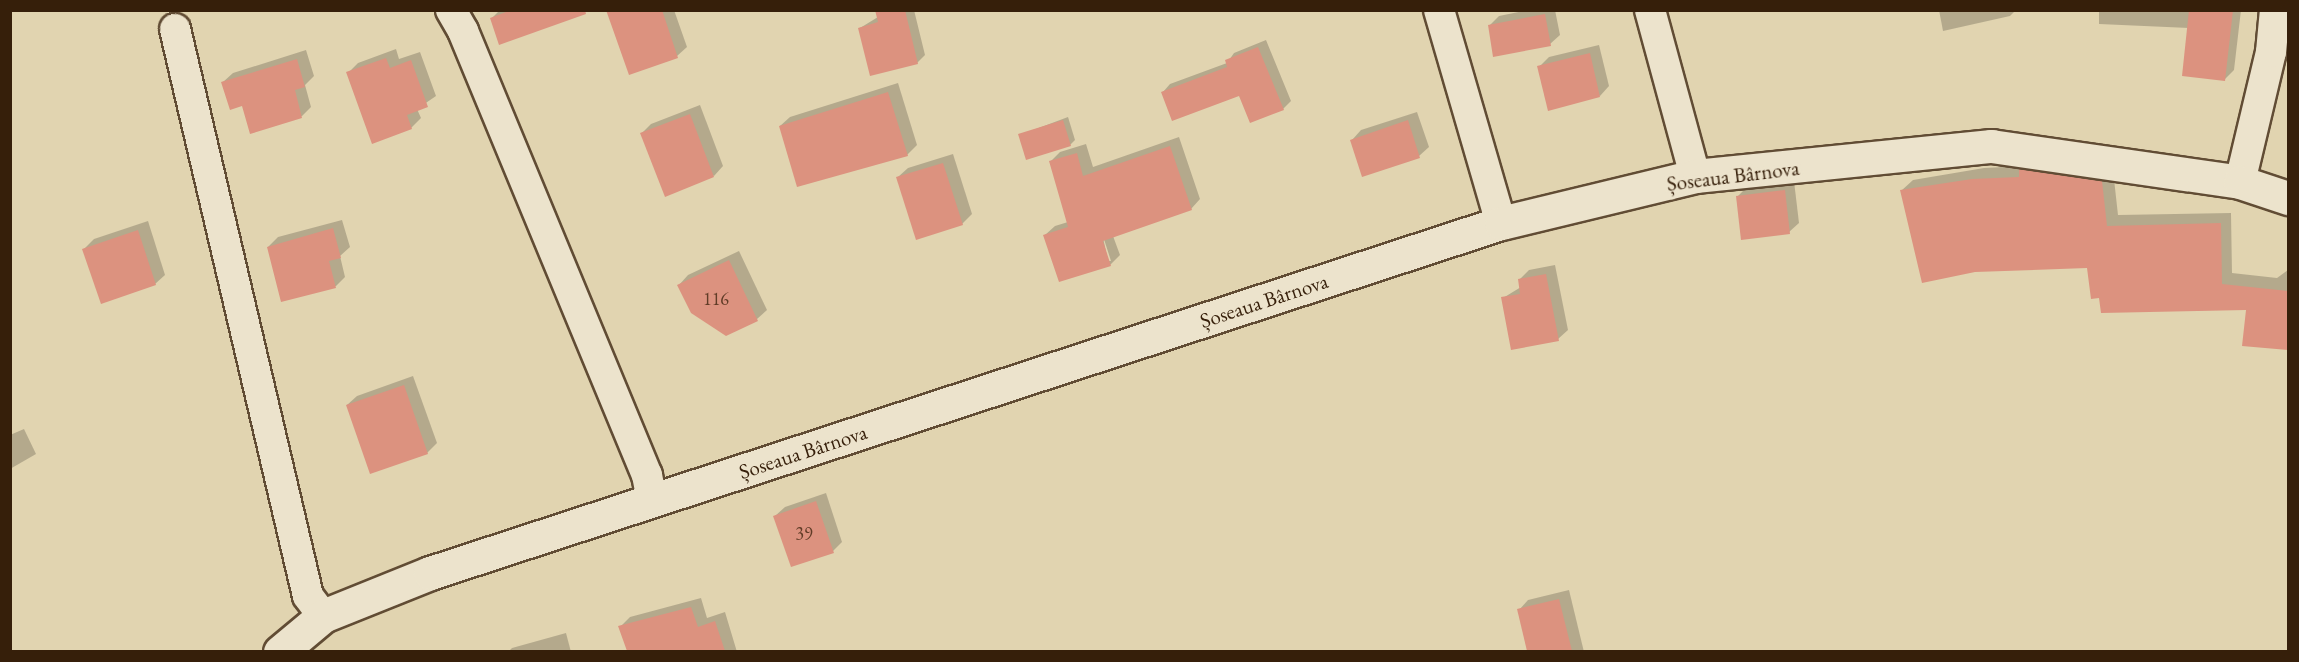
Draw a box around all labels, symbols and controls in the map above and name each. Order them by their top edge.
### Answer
street label: Șoseaua Bârnova [1665,155,1801,197]
street label: Șoseaua Bârnova [1197,268,1331,334]
house number: 116 [703,288,729,310]
street label: Șoseaua Bârnova [736,419,870,485]
house number: 39 [795,523,813,545]

